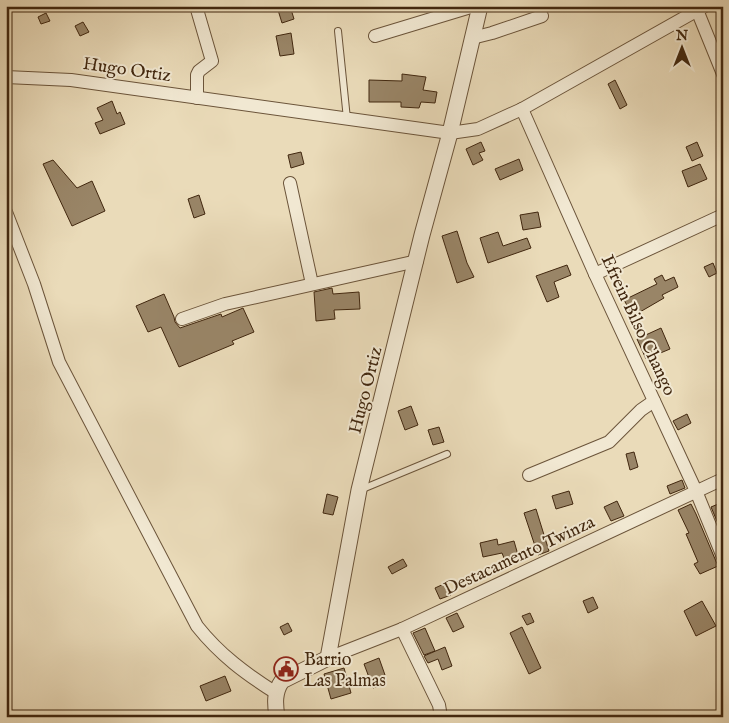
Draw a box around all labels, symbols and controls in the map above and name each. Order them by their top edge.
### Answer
north arrow [656,22,706,72]
text: N [675,27,688,45]
street label: Hugo Ortiz [81,53,172,88]
street label: Efrein Bilso Chango [595,251,681,400]
street label: Hugo Ortiz [345,345,388,436]
street label: Destacamento Twinza [441,511,599,601]
place label: Barrio Las Palmas [304,649,386,693]
public building icon: Barrio Las Palmas [273,656,299,682]

